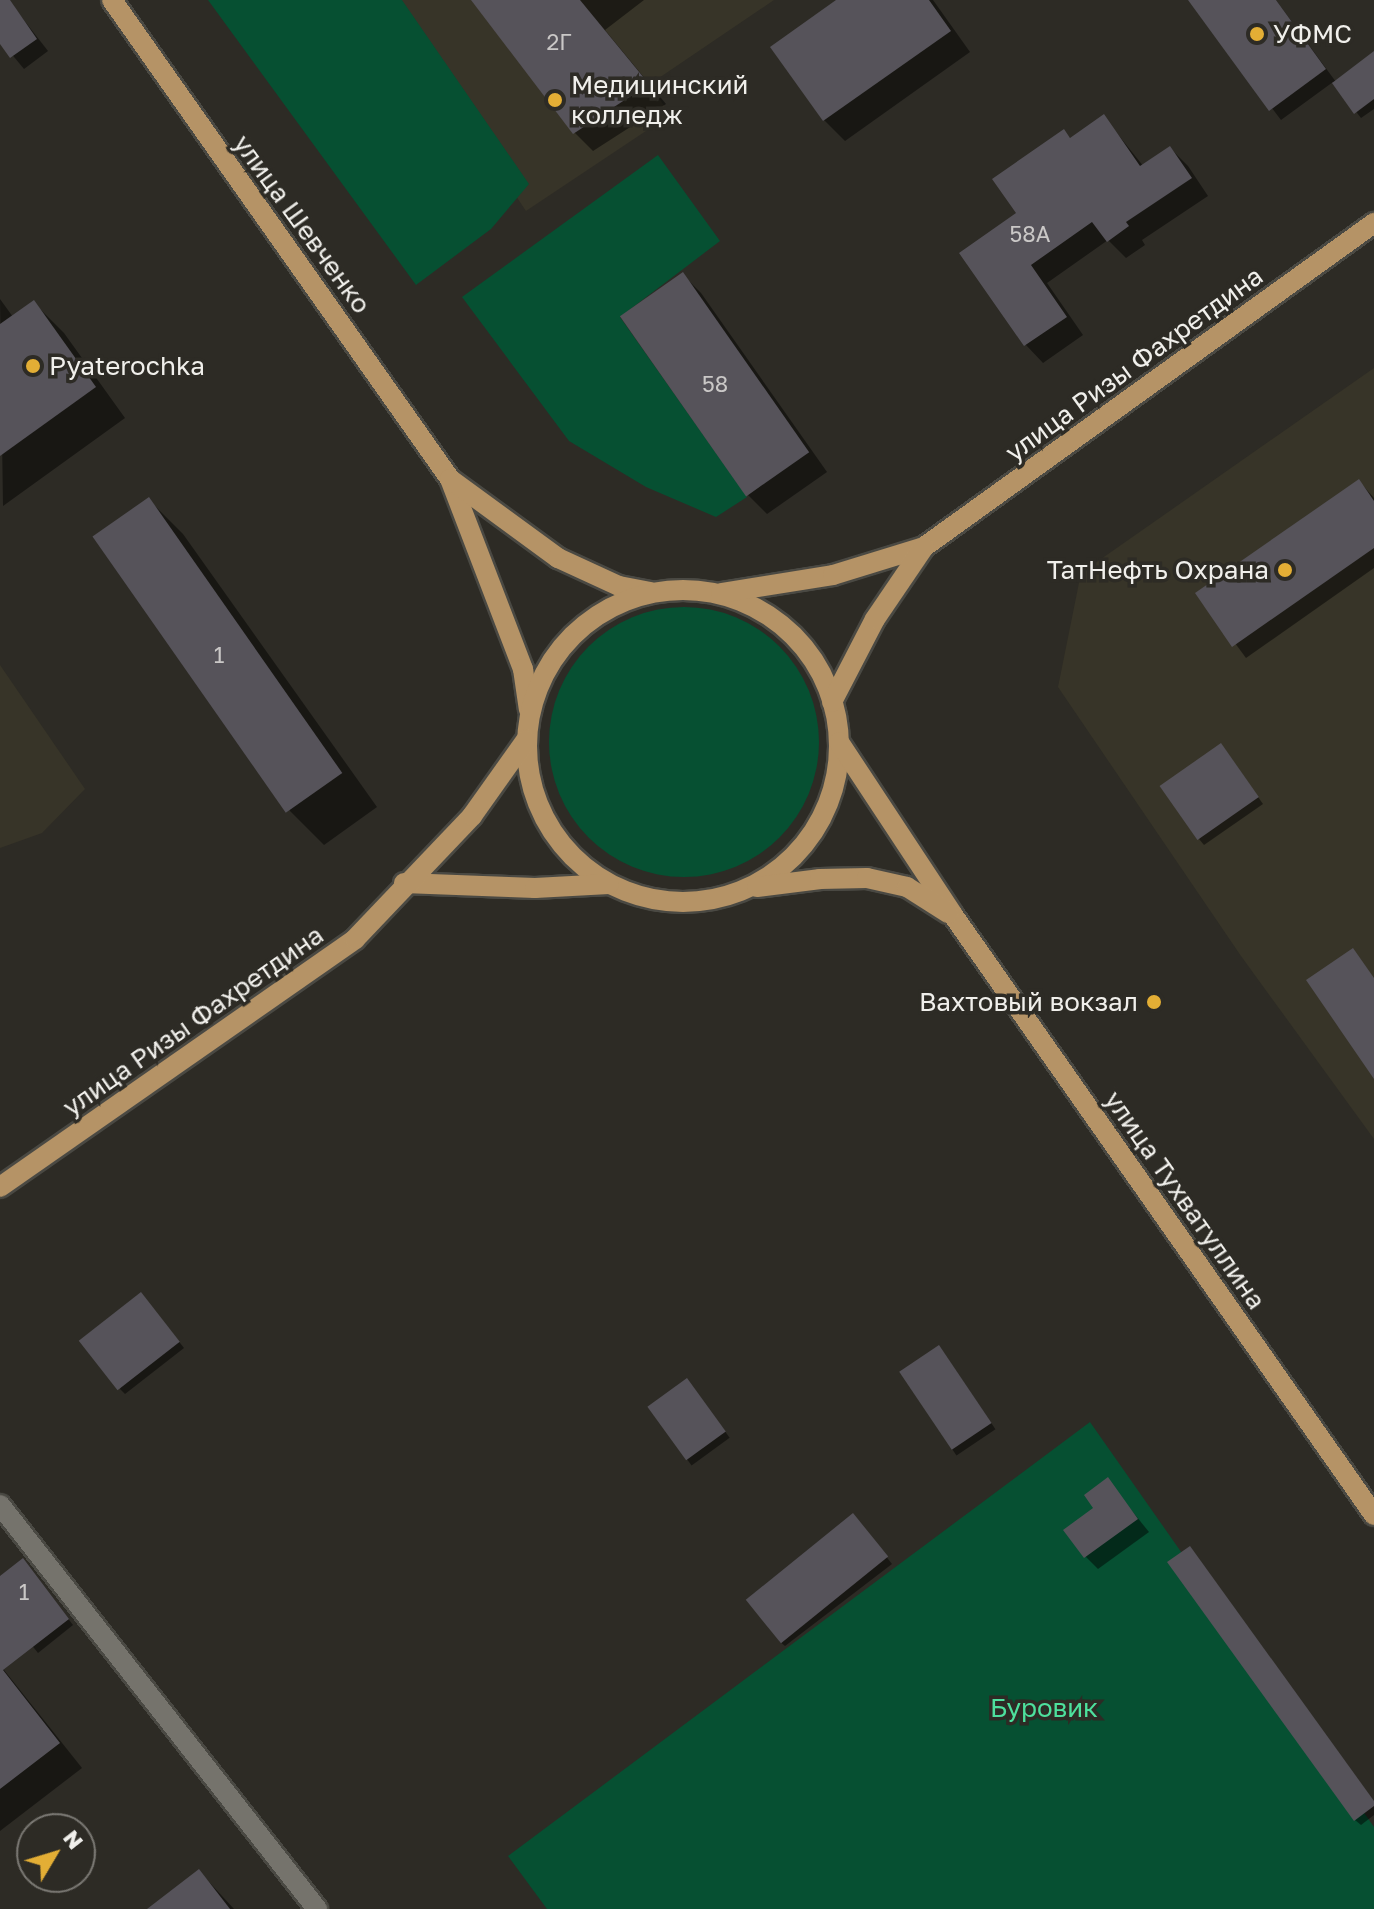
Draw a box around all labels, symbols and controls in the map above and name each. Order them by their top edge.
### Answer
place label: УФМС [1273,18,1352,50]
marker: УФМС [1248,25,1266,43]
house number: 2Г [546,29,572,55]
place label: Медицинский колледж [571,69,748,130]
marker: Медицинский колледж [546,91,564,109]
street label: улица Шевченко [227,129,377,319]
house number: 58А [1010,221,1050,247]
street label: улица Ризы Фахретдина [999,260,1269,468]
place label: Pyaterochka [49,350,205,382]
marker: Pyaterochka [24,357,42,375]
house number: 58 [702,371,728,397]
place label: ТатНефть Охрана [1047,554,1269,586]
marker: ТатНефть Охрана [1276,561,1294,579]
house number: 1 [214,642,224,668]
street label: улица Ризы Фахретдина [57,919,329,1123]
place label: Вахтовый вокзал [919,986,1138,1018]
marker: Вахтовый вокзал [1145,993,1163,1011]
street label: улица Тухватуллина [1098,1085,1272,1315]
house number: 1 [19,1579,29,1605]
park label: Буровик [990,1692,1098,1724]
north arrow [16,1813,96,1893]
text: N [58,1824,90,1854]

